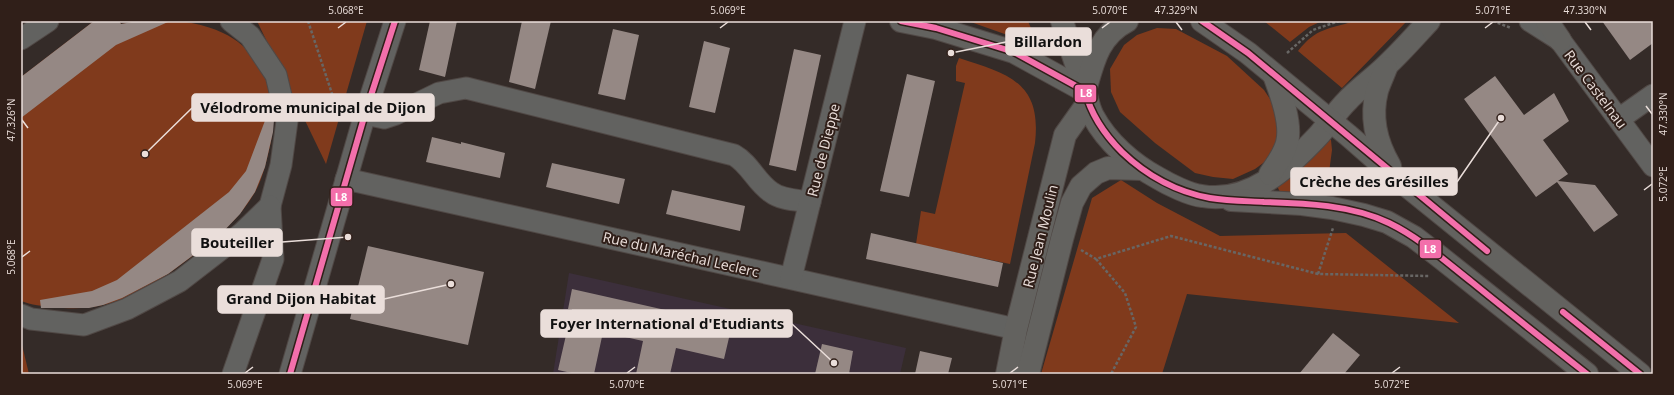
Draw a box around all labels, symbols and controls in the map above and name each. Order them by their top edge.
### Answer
text: 5.068°E [328,3,364,17]
text: 5.069°E [710,3,746,17]
text: 5.070°E [1092,3,1128,17]
text: 47.329°N [1154,3,1198,17]
text: 5.071°E [1475,3,1511,17]
text: 47.330°N [1563,3,1607,17]
callout: Billardon [1006,28,1091,55]
text: Billardon [1014,31,1082,51]
street label: Rue Castelnau [1560,46,1632,132]
line badge: L8 [1074,84,1097,103]
text: L8 [1080,85,1092,100]
text: 47.330°N [1656,92,1670,136]
callout: Vélodrome municipal de Dijon [192,94,434,121]
text: Vélodrome municipal de Dijon [200,97,426,117]
text: 47.326°N [4,98,18,142]
street label: Rue de Dieppe [802,101,844,199]
text: 5.072°E [1656,166,1670,202]
callout: Crèche des Grésilles [1291,168,1457,195]
text: Crèche des Grésilles [1299,171,1449,191]
street label: Rue Jean Moulin [1018,182,1062,290]
line badge: L8 [330,187,353,207]
text: L8 [335,189,347,204]
street label: Rue du Maréchal Leclerc [601,227,761,281]
callout: Bouteiller [192,229,282,256]
text: Bouteiller [200,232,274,252]
text: 5.068°E [4,239,18,275]
line badge: L8 [1419,239,1442,259]
text: L8 [1424,241,1436,256]
callout: Grand Dijon Habitat [218,286,384,313]
text: Grand Dijon Habitat [226,288,376,308]
callout: Foyer International d'Etudiants [541,310,792,337]
text: Foyer International d'Etudiants [550,313,784,333]
text: 5.069°E [227,377,263,391]
text: 5.070°E [609,377,645,391]
text: 5.071°E [992,377,1028,391]
text: 5.072°E [1374,377,1410,391]

